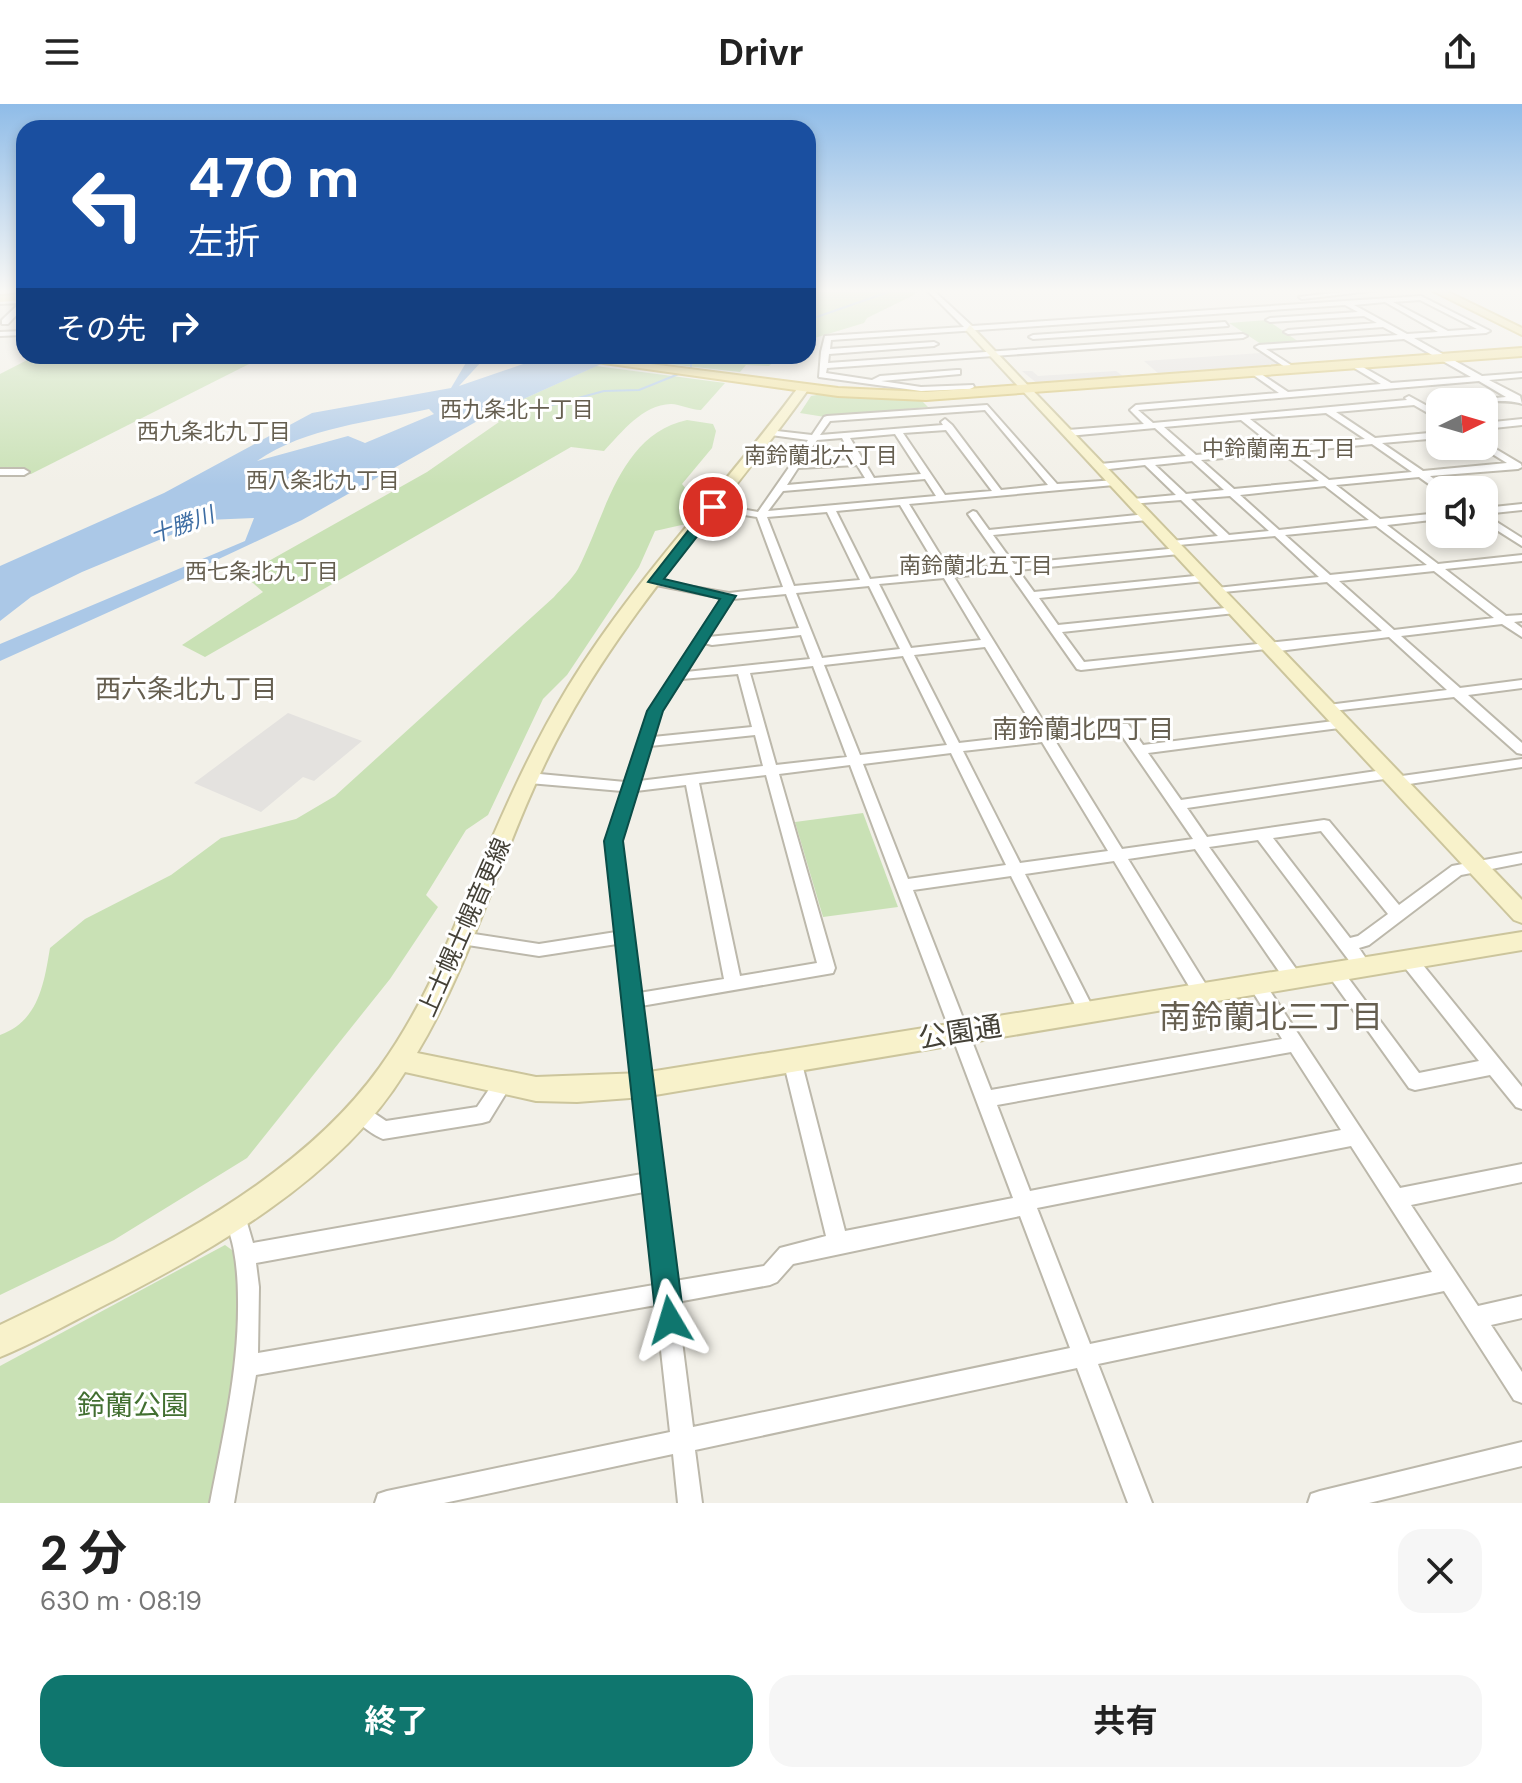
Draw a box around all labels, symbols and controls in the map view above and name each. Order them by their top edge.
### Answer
text: Drivr [718,29,804,76]
icon: menu [40,30,84,74]
icon: share [1438,30,1482,74]
text: 470 m [188,141,359,214]
icon: left [56,152,160,256]
text: 左折 [188,218,260,265]
icon: right [162,304,206,348]
text: その先 [56,309,146,348]
north arrow [1426,388,1498,460]
map controls [1426,388,1498,548]
district label: 西九条北十丁目 [440,395,594,424]
district label: 西九条北九丁目 [137,417,291,446]
district label: 中鈴蘭南五丁目 [1202,434,1356,463]
district label: 南鈴蘭北六丁目 [744,441,898,470]
district label: 西八条北九丁目 [246,466,400,495]
pin [679,473,747,541]
button: sound [1426,476,1498,548]
icon: arrive [691,485,735,529]
water label: 十勝川 [146,499,220,550]
district label: 南鈴蘭北五丁目 [899,551,1053,580]
district label: 西七条北九丁目 [185,557,339,586]
district label: 西六条北九丁目 [95,672,277,706]
district label: 南鈴蘭北四丁目 [992,712,1174,746]
street label: 上士幌士幌音更線 [411,833,517,1021]
district label: 南鈴蘭北三丁目 [1159,996,1383,1038]
street label: 公園通 [916,1007,1004,1057]
position arrow [628,1278,712,1362]
park label: 鈴蘭公園 [77,1387,189,1424]
text: 2 分 [40,1522,127,1585]
button: close [1398,1529,1482,1613]
text: 630 m · 08:19 [40,1584,202,1618]
button: 終了 [40,1675,753,1767]
button: 共有 [769,1675,1482,1767]

